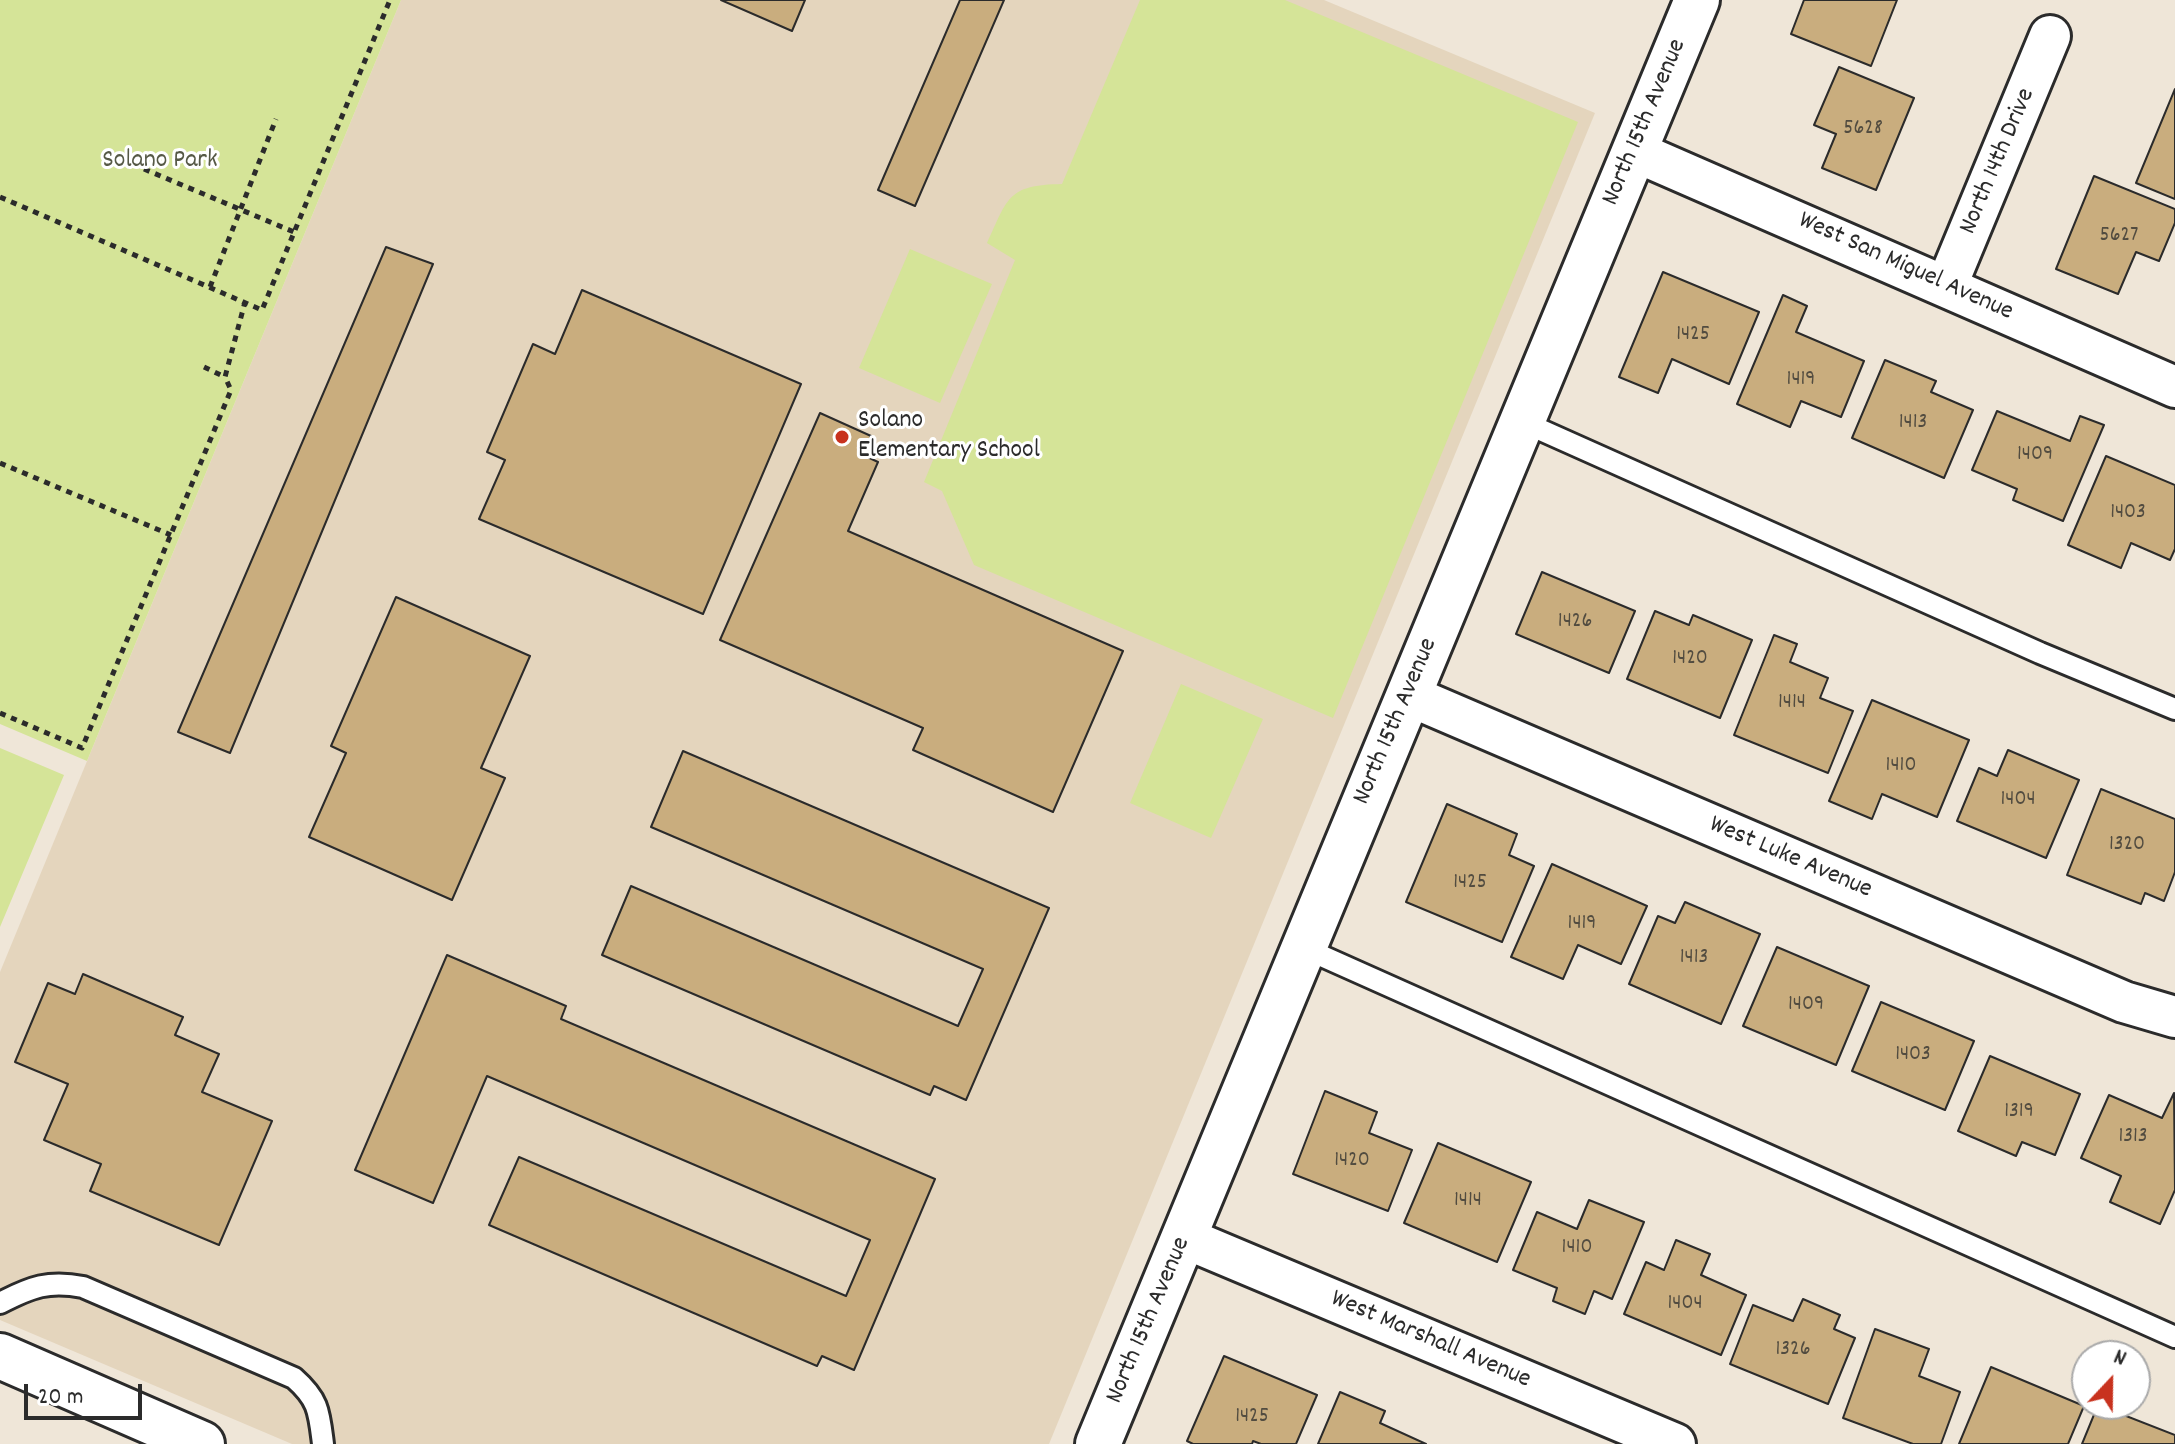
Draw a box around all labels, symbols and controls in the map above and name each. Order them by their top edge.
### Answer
street label: North 15th Avenue [1597,35,1695,211]
street label: North 14th Drive [1954,84,2044,240]
house number: 5628 [1843,117,1883,143]
park label: Solano Park [102,146,218,178]
street label: West San Miguel Avenue [1793,207,2017,329]
house number: 5627 [2099,224,2139,250]
house number: 1425 [1676,323,1710,349]
house number: 1419 [1787,368,1815,394]
place label: Solano Elementary School [858,406,1040,468]
house number: 1413 [1899,411,1927,437]
marker: Solano Elementary School [833,428,851,446]
house number: 1409 [2017,443,2053,469]
house number: 1403 [2110,501,2146,527]
house number: 1426 [1558,610,1592,636]
street label: North 15th Avenue [1348,634,1446,810]
house number: 1420 [1672,647,1708,673]
house number: 1414 [1778,691,1806,717]
house number: 1410 [1886,754,1916,780]
house number: 1404 [2000,788,2036,814]
street label: West Luke Avenue [1704,811,1876,907]
house number: 1320 [2109,833,2145,859]
house number: 1425 [1453,871,1487,897]
house number: 1419 [1568,912,1596,938]
house number: 1413 [1680,946,1708,972]
house number: 1409 [1788,993,1824,1019]
house number: 1403 [1895,1043,1931,1069]
house number: 1319 [2004,1100,2034,1126]
house number: 1313 [2118,1125,2148,1151]
house number: 1420 [1334,1149,1370,1175]
house number: 1414 [1454,1189,1482,1215]
street label: North 15th Avenue [1101,1233,1199,1409]
house number: 1410 [1562,1236,1592,1262]
street label: West Marshall Avenue [1325,1285,1535,1397]
house number: 1404 [1667,1292,1703,1318]
house number: 1326 [1776,1338,1810,1364]
north arrow [2071,1340,2151,1420]
text: N [2109,1343,2130,1376]
scale bar [28,1368,146,1418]
text: 20 m [38,1381,84,1415]
house number: 1425 [1235,1405,1269,1431]

